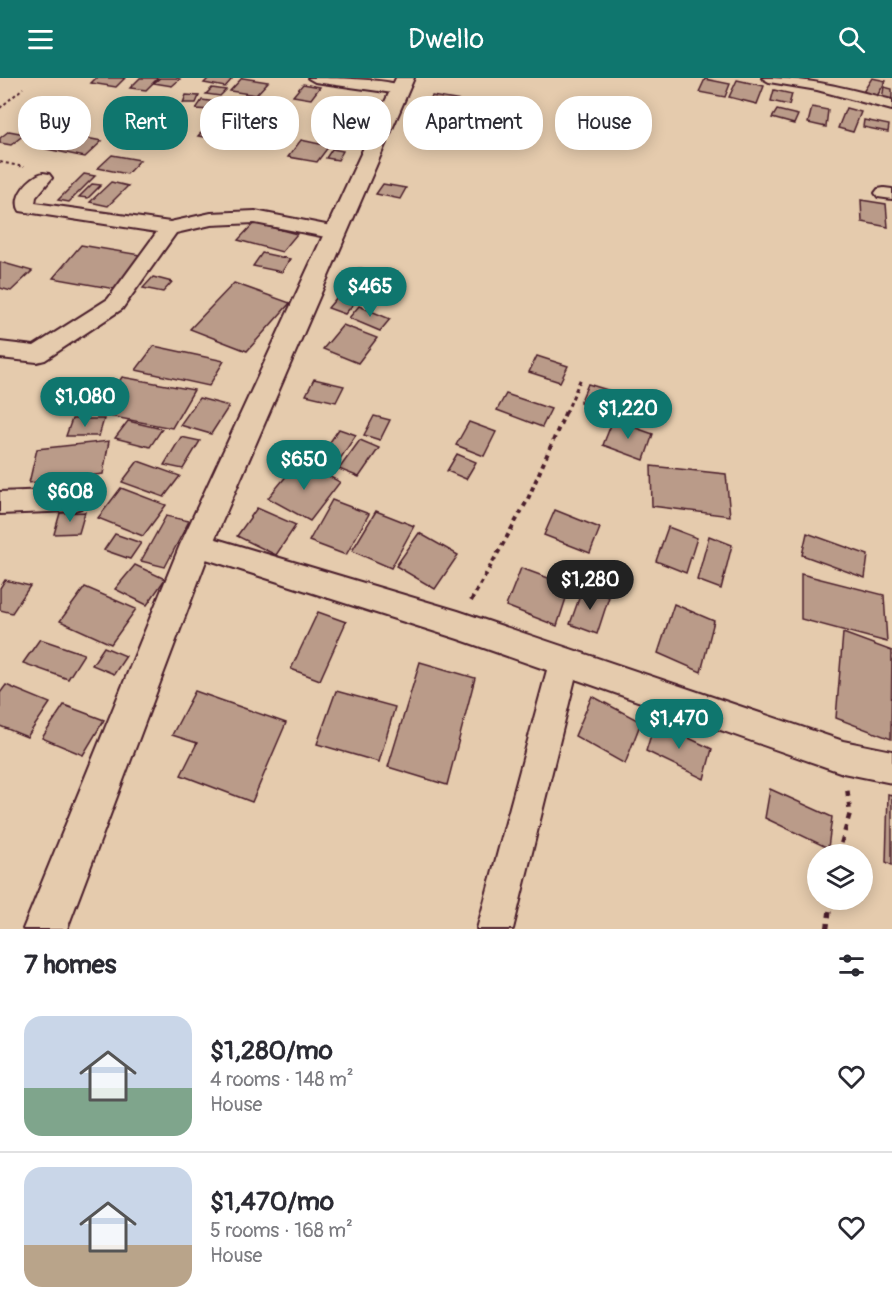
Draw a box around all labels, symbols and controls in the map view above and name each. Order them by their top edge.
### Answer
icon: menu [24,23,57,56]
text: Dwello [408,23,484,56]
icon: search [835,23,868,56]
chip: Buy [18,96,91,150]
chip: Rent [103,96,188,150]
chip: Filters [200,96,299,150]
chip: New [311,96,391,150]
chip: Apartment [403,96,543,150]
chip: House [555,96,652,150]
pin: $465 [334,267,406,318]
text: $465 [348,274,392,299]
pin: $1,080 [36,377,134,428]
text: $1,080 [54,384,116,409]
pin: $1,220 [579,389,677,440]
text: $1,220 [598,396,658,421]
pin: $650 [268,440,340,491]
text: $650 [281,447,327,472]
pin: $608 [34,472,106,523]
text: $608 [47,479,93,504]
pin: $1,280 [541,560,639,611]
text: $1,280 [561,567,619,592]
pin: $1,470 [630,699,728,750]
text: $1,470 [649,706,709,731]
map controls [807,844,873,910]
button: layers [807,844,873,910]
text: 7 homes [24,949,116,981]
icon: filters [835,949,868,982]
text: $1,280/mo [210,1035,333,1067]
icon: home [72,1040,144,1112]
icon: heart [835,1060,868,1093]
text: 4 rooms · 148 m² [210,1067,354,1092]
text: House [210,1092,262,1117]
text: $1,470/mo [210,1186,334,1218]
icon: home [72,1191,144,1263]
icon: heart [835,1211,868,1244]
text: 5 rooms · 168 m² [210,1218,353,1243]
text: House [210,1243,262,1268]

